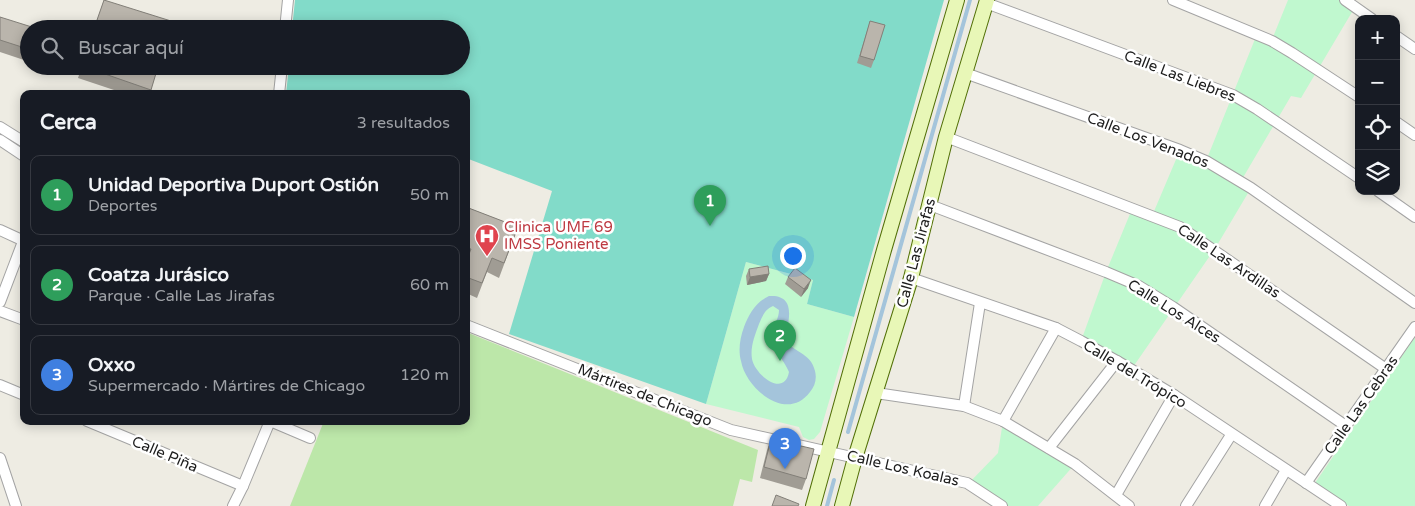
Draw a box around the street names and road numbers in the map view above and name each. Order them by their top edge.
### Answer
street label: Calle Las Liebres [1121,46,1239,106]
street label: Calle Los Venados [1085,108,1211,172]
street label: Calle Las Jirafas [893,196,939,310]
street label: Calle Las Ardillas [1174,220,1284,302]
street label: Calle Los Alces [1124,275,1224,347]
street label: Calle del Trópico [1080,336,1190,412]
street label: Calle Las Cebras [1320,352,1402,458]
street label: Mártires de Chicago [575,360,715,430]
street label: Calle Piña [129,432,201,476]
street label: Calle Los Koalas [845,446,961,490]

